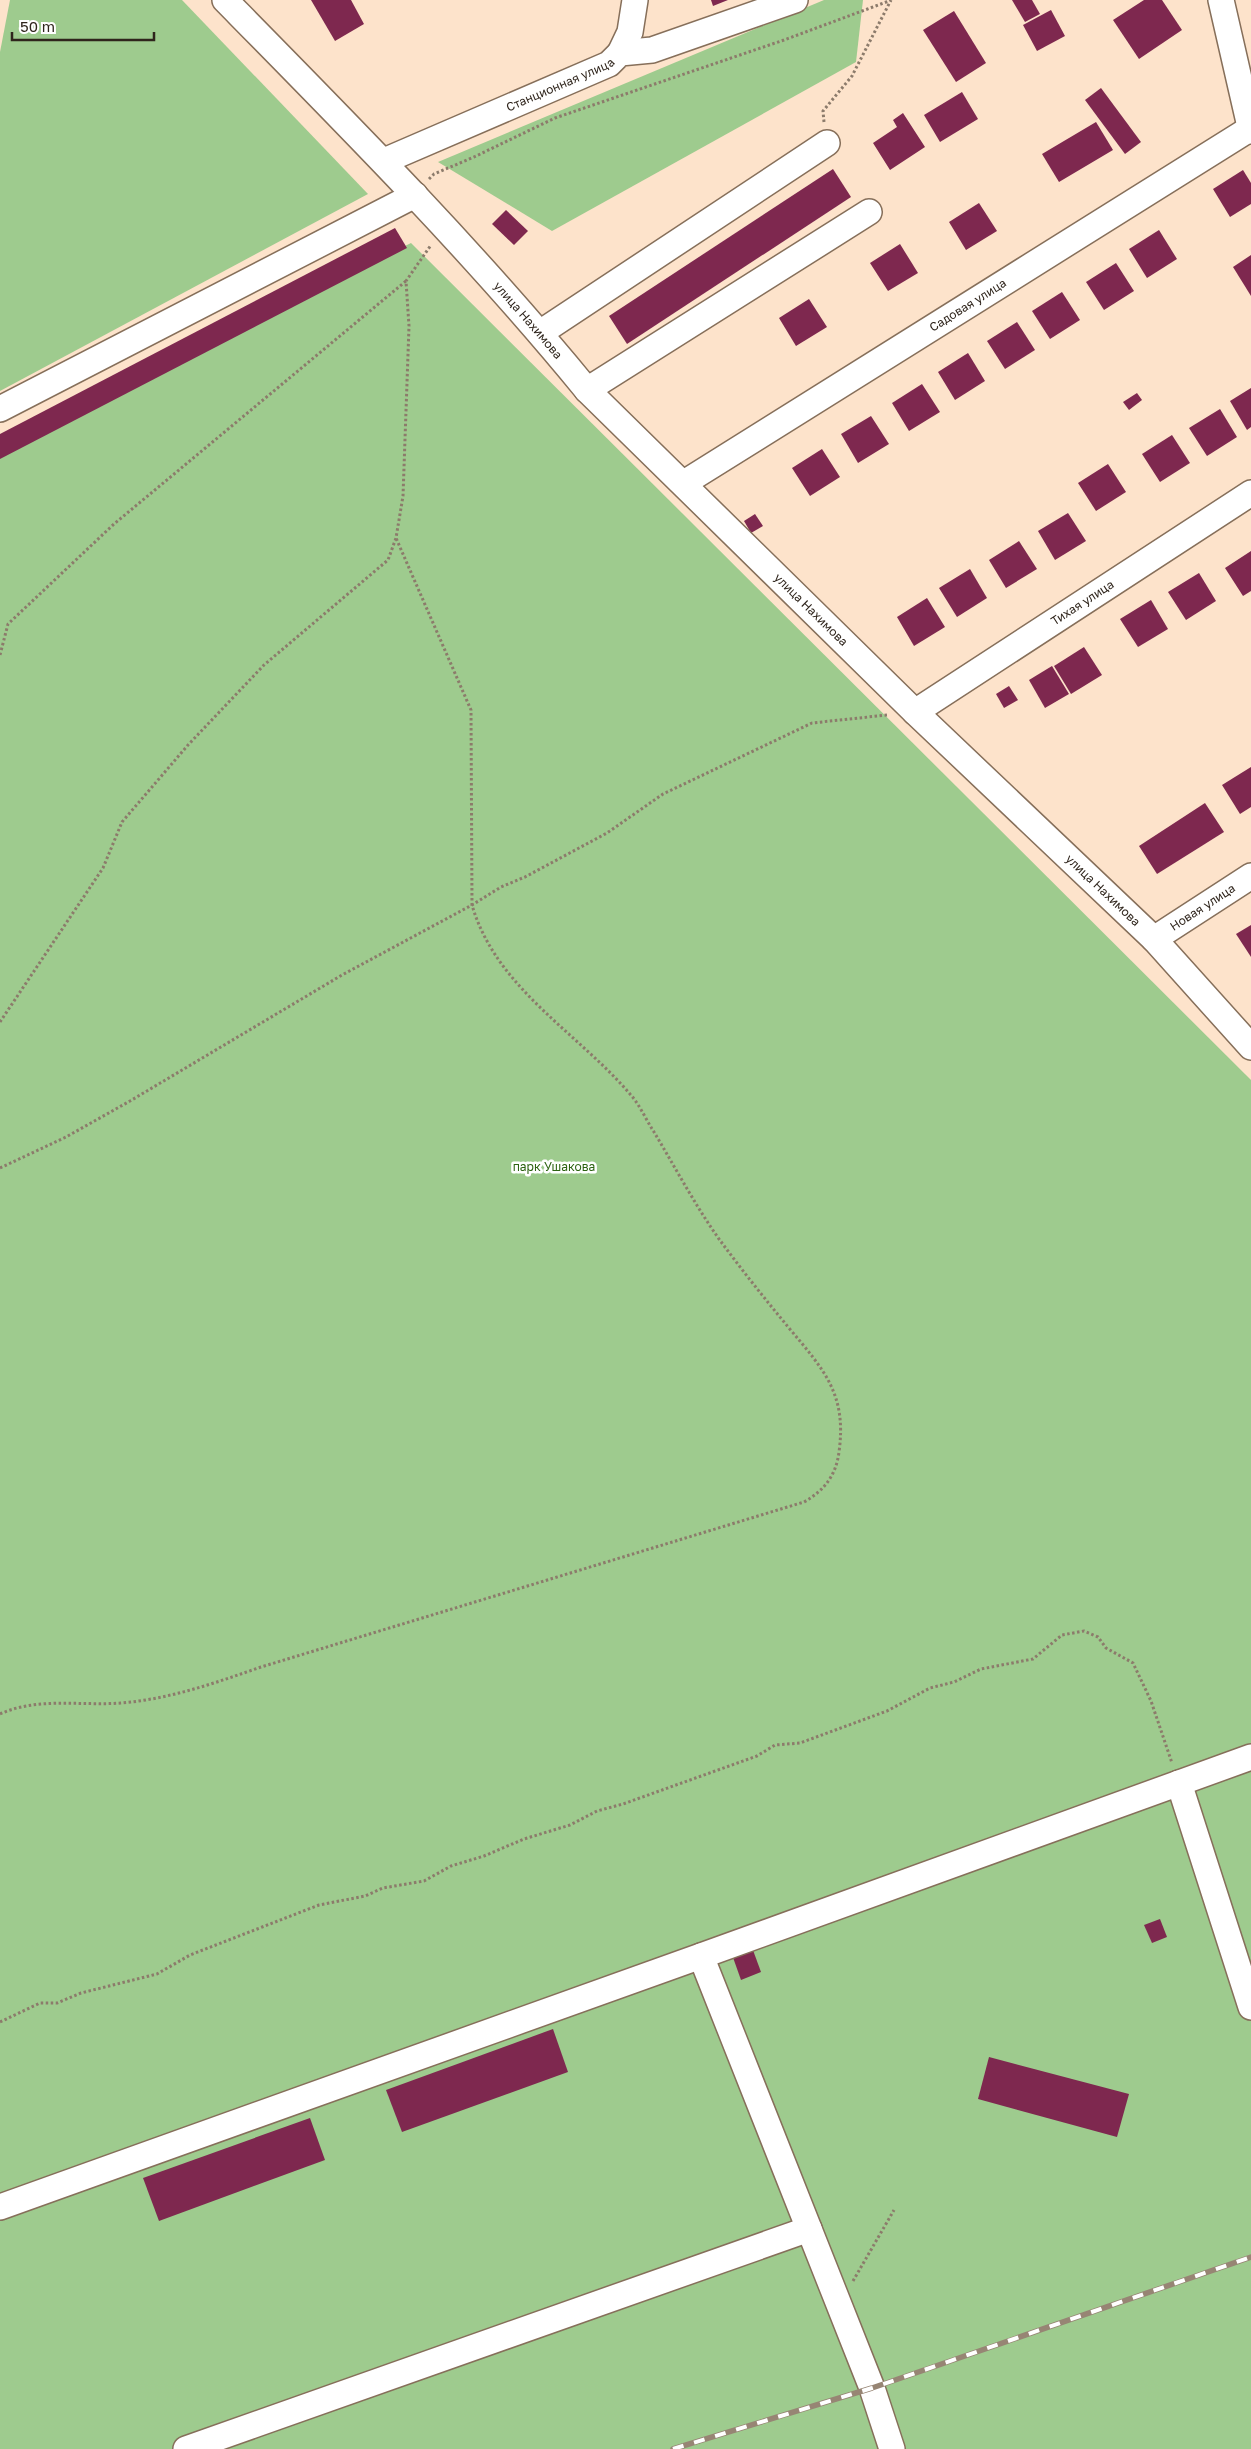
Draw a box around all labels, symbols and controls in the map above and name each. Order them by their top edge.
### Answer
scale bar [12,10,155,42]
text: 50 m [20,17,55,35]
street label: Станционная улица [504,55,618,114]
street label: Садовая улица [926,275,1009,335]
street label: улица Нахимова [491,278,566,362]
street label: улица Нахимова [771,570,851,649]
street label: Тихая улица [1048,576,1117,628]
street label: улица Нахимова [1063,851,1144,929]
street label: Новая улица [1167,880,1238,934]
park label: парк Ушакова [513,1159,595,1174]

